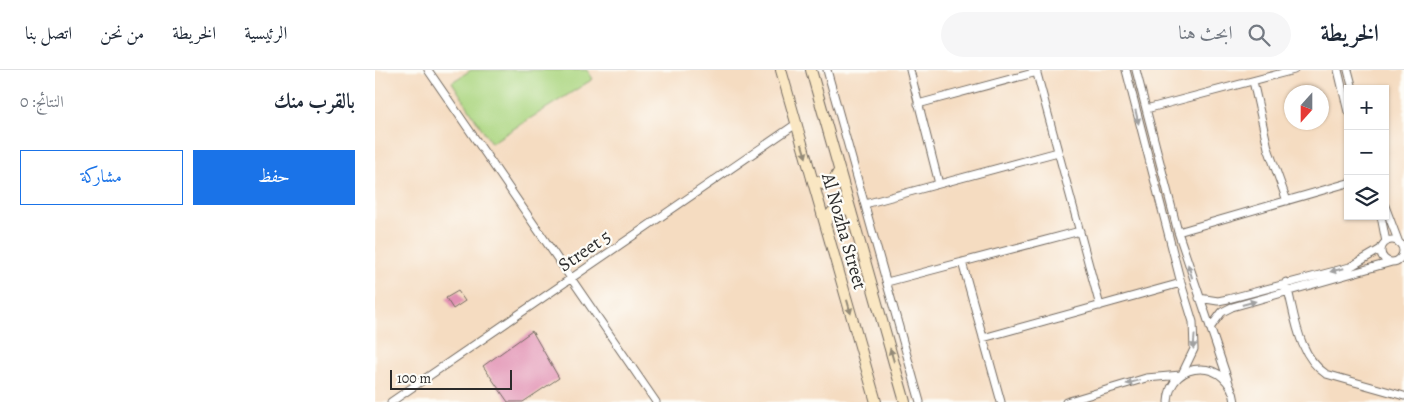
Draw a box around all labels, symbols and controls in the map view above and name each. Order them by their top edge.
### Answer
search box [941,12,1291,57]
text: الخريطة [1321,17,1379,49]
text: ابحث هنا [1178,20,1233,46]
text: اتصل بنا [25,21,72,45]
text: من نحن [100,21,144,45]
text: الخريطة [172,21,216,45]
text: الرئيسية [244,21,287,45]
icon: search [1245,21,1273,49]
north arrow [1284,85,1329,130]
map controls [1344,85,1389,220]
button: + [1344,85,1389,130]
text: بالقرب منك [274,87,355,115]
text: النتائج: 0 [20,91,64,113]
one-way arrow [1133,110,1141,125]
button: − [1344,130,1389,175]
one-way arrow [800,143,808,158]
button: مشاركة [20,150,183,205]
button: حفظ [193,150,355,205]
street label: Al Nozha Street [815,169,873,293]
button: layers [1344,175,1389,220]
street label: Street 5 [553,224,616,278]
one-way arrow [1186,263,1194,278]
one-way arrow [1330,266,1345,274]
one-way arrow [845,299,853,314]
one-way arrow [1241,299,1256,307]
one-way arrow [1190,334,1198,350]
one-way arrow [887,348,895,363]
scale bar [390,367,513,390]
text: 100 m [397,369,431,388]
one-way arrow [1125,379,1140,387]

